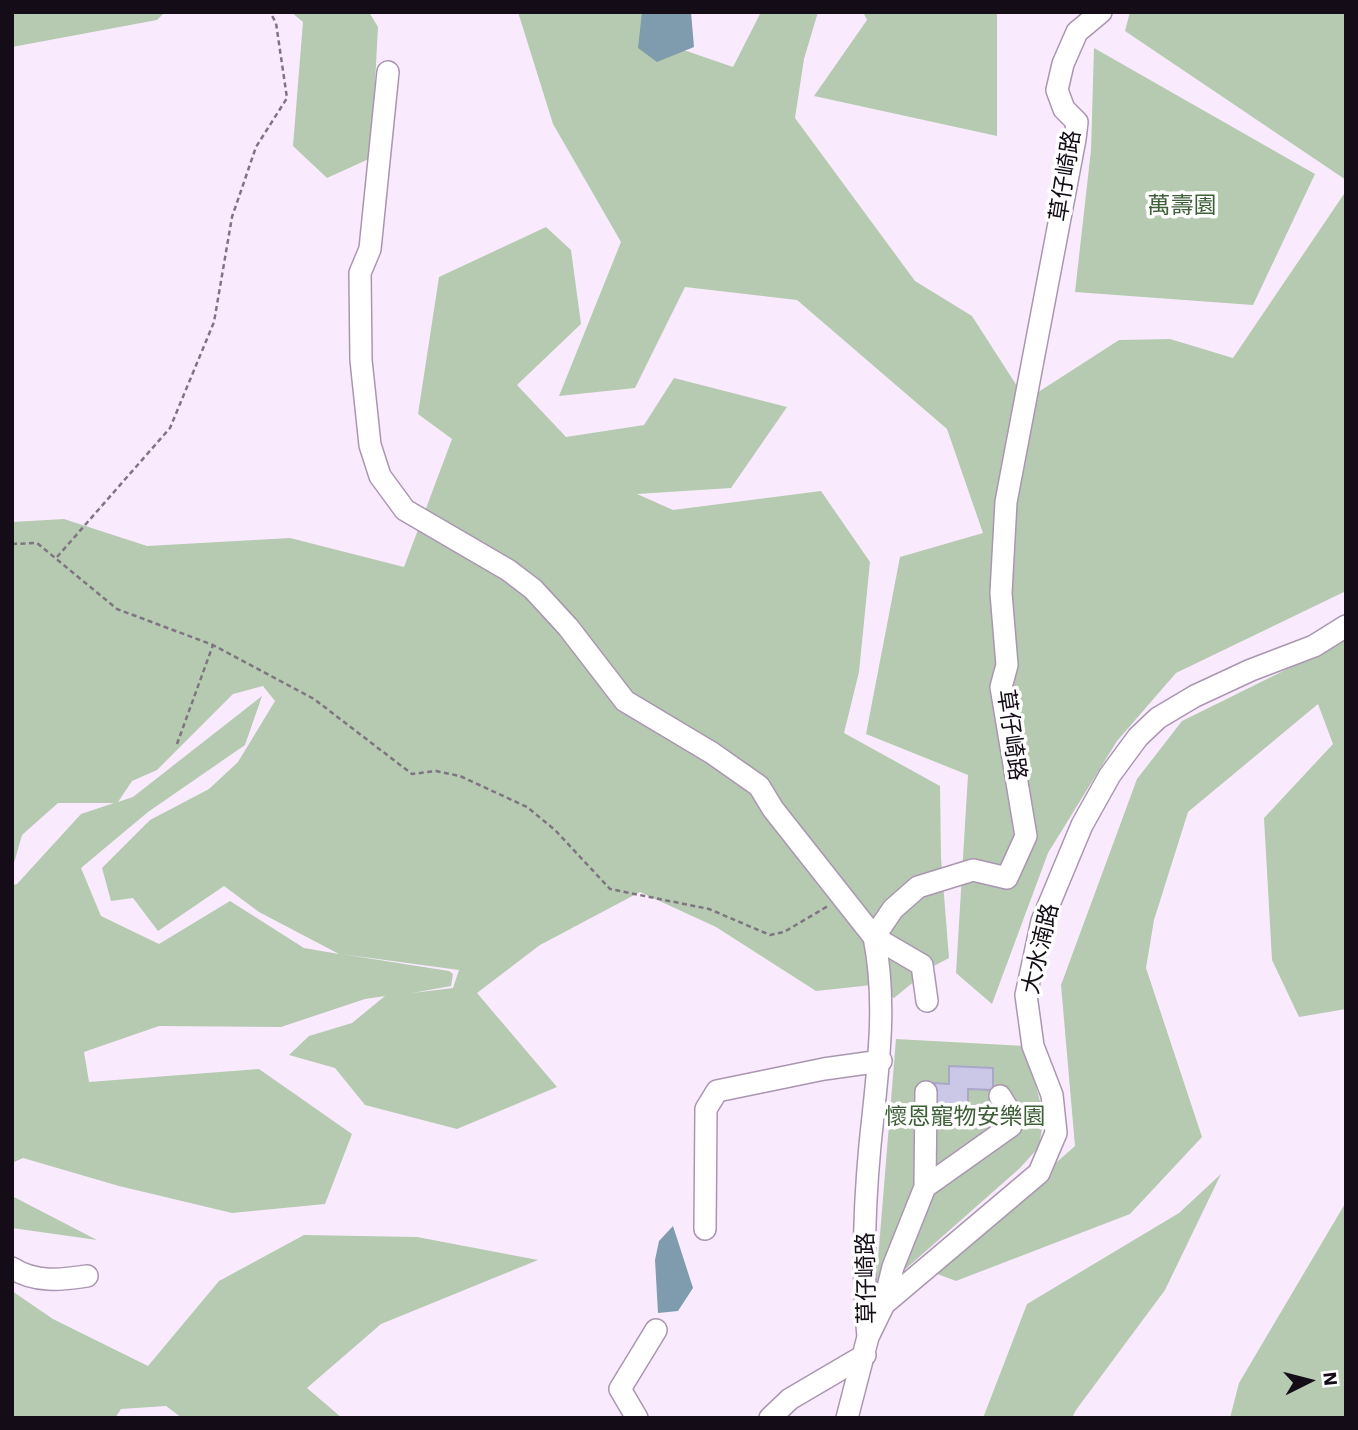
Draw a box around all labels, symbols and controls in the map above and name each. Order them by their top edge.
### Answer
street label: 草仔崎路 [1045,128,1087,224]
park label: 萬壽園 [1148,192,1216,220]
street label: 草仔崎路 [991,688,1031,782]
street label: 大水湳路 [1017,901,1065,997]
park label: 懷恩寵物安樂園 [885,1103,1045,1131]
street label: 草仔崎路 [852,1232,882,1324]
north arrow [1274,1346,1344,1416]
text: N [1318,1371,1343,1387]

